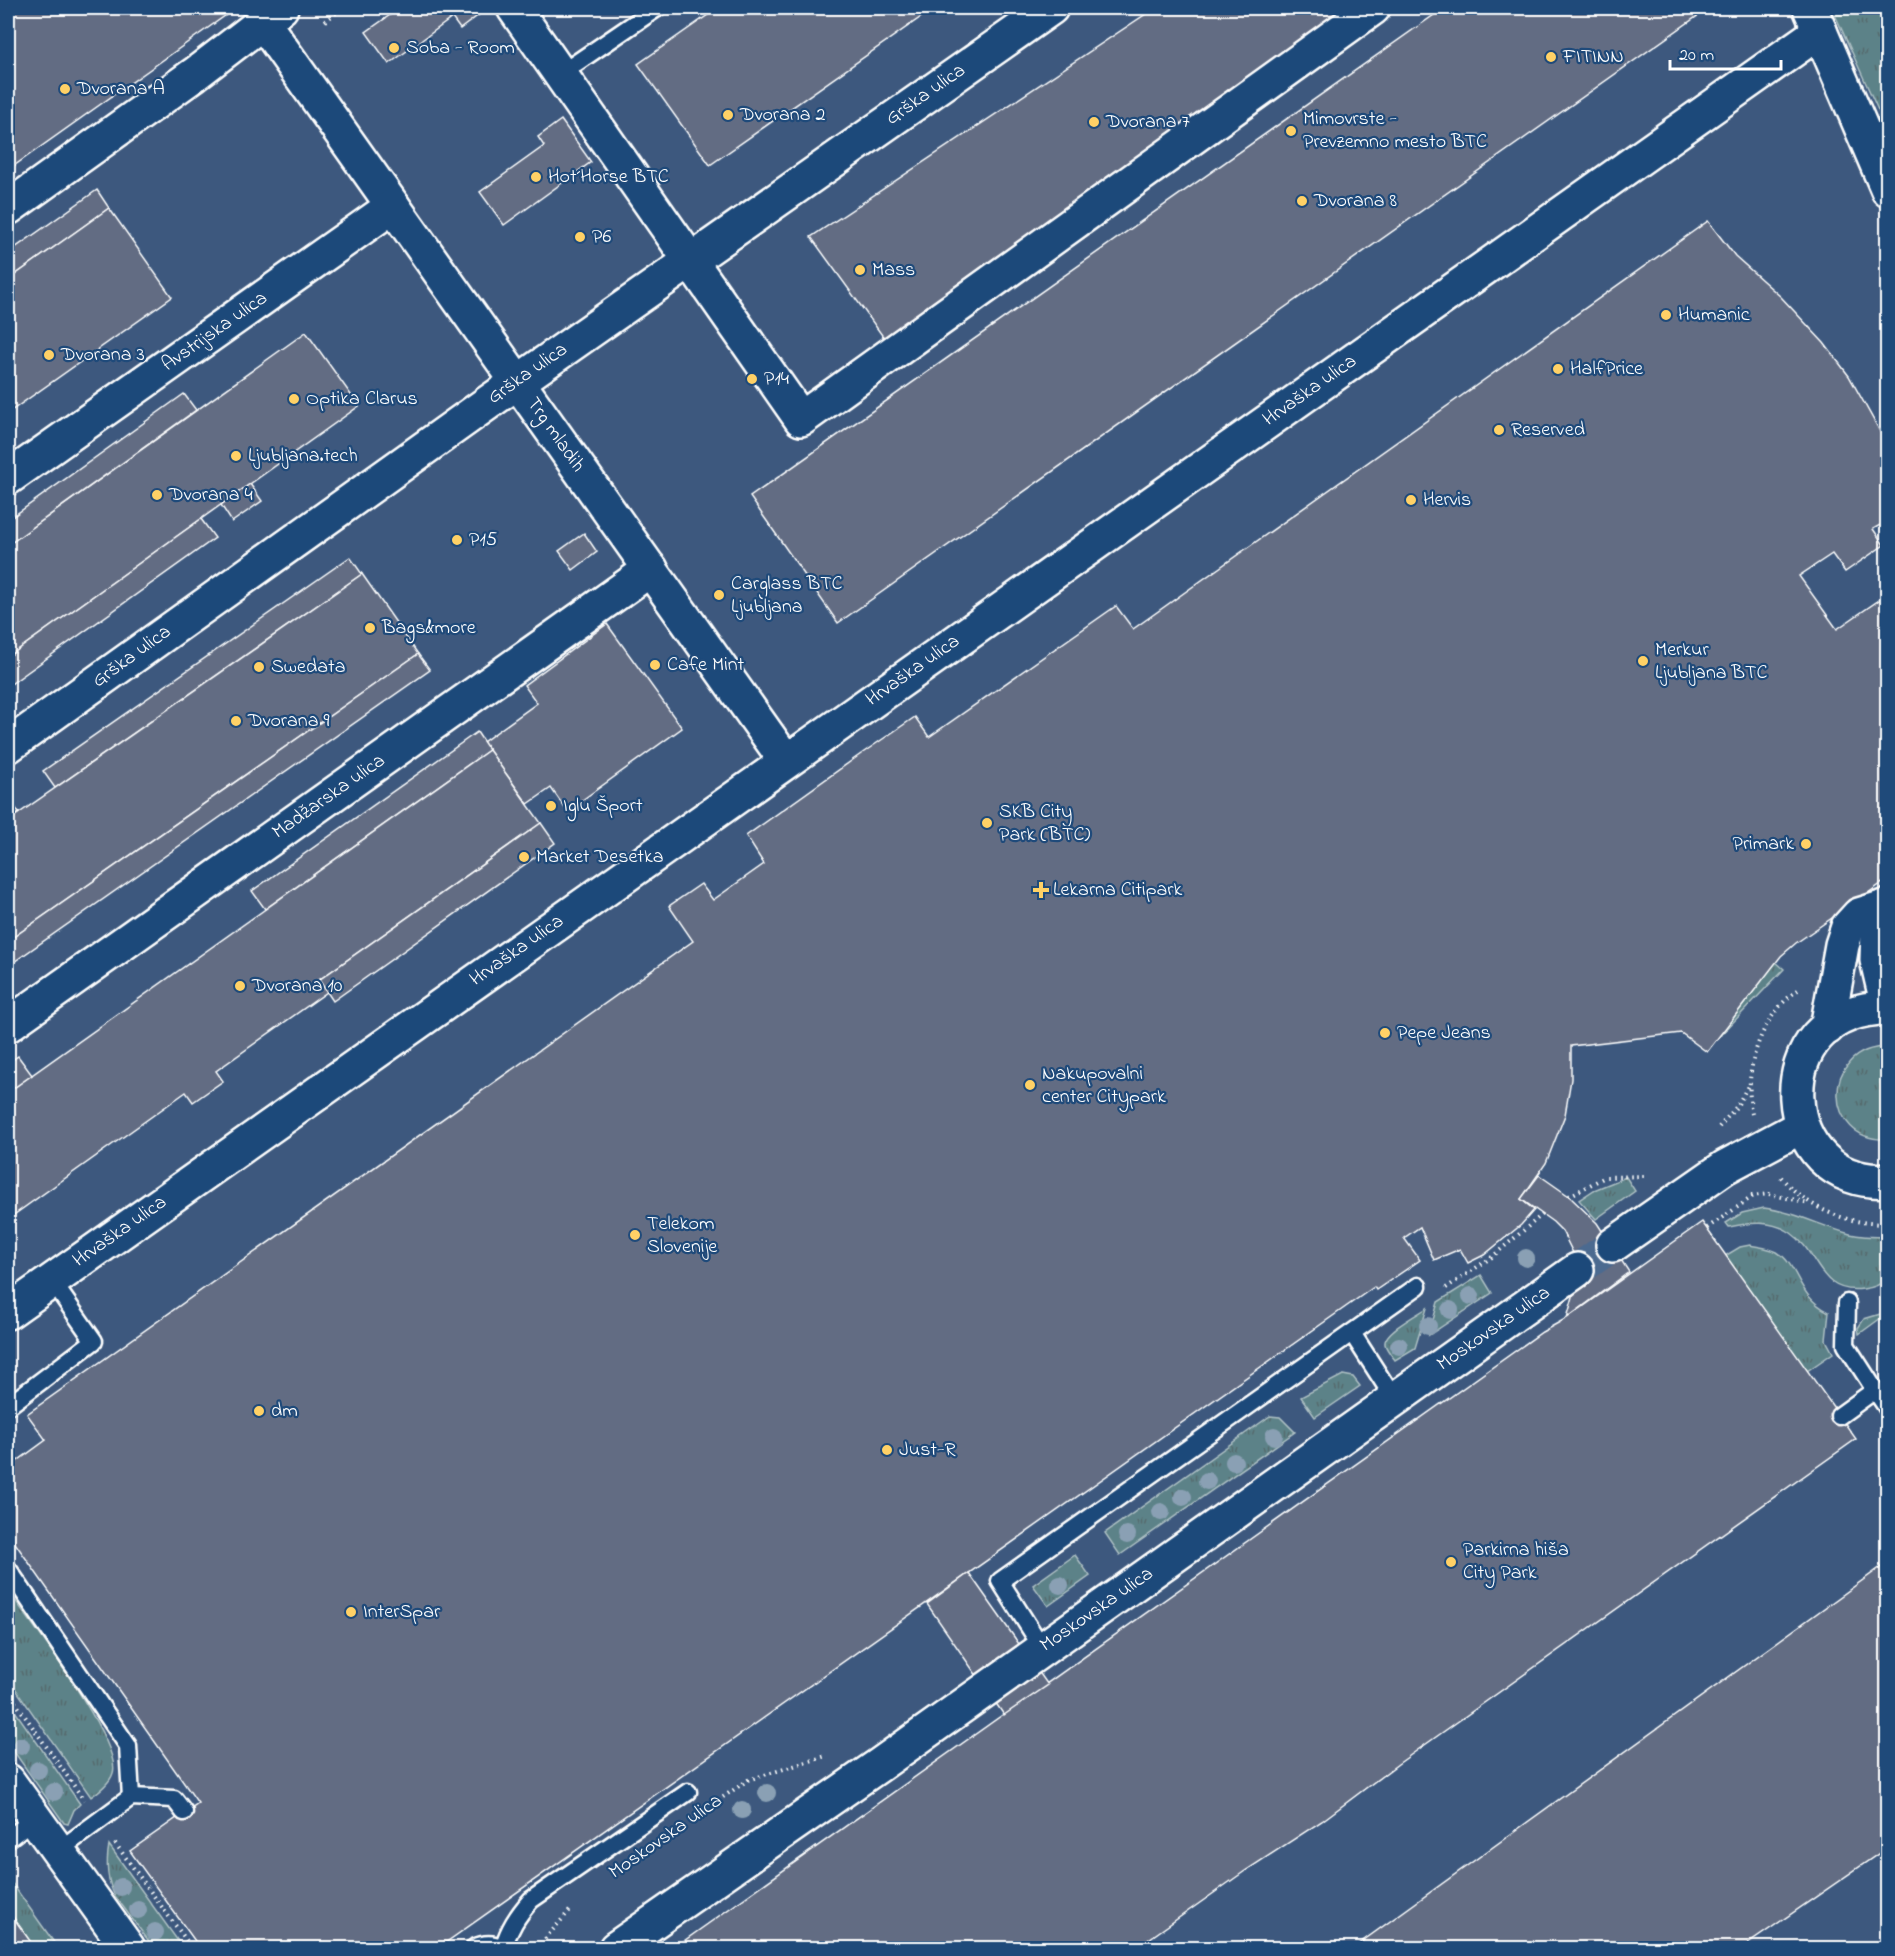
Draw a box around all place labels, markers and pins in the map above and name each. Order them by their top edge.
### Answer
place label: Soba - Room [406,34,515,63]
marker: Soba - Room [387,41,401,55]
place label: FITINN [1562,43,1624,72]
marker: FITINN [1544,50,1558,64]
place label: Dvorana A [76,75,165,104]
marker: Dvorana A [58,82,72,96]
place label: Dvorana 2 [739,101,825,130]
place label: Mimovrste - Prevzemno mesto BTC [1303,105,1487,157]
marker: Dvorana 2 [721,108,735,122]
place label: Dvorana 7 [1105,108,1190,137]
marker: Dvorana 7 [1087,115,1101,129]
marker: Mimovrste - Prevzemno mesto BTC [1284,124,1298,138]
place label: Hot´Horse BTC [548,163,669,192]
marker: Hot´Horse BTC [529,170,543,184]
place label: Dvorana 8 [1313,187,1397,216]
marker: Dvorana 8 [1295,194,1309,208]
place label: P6 [592,223,611,252]
marker: P6 [573,230,587,244]
place label: Mass [872,256,915,285]
marker: Mass [853,263,867,277]
place label: Humanic [1678,301,1750,330]
marker: Humanic [1659,308,1673,322]
place label: Dvorana 3 [60,341,145,370]
marker: Dvorana 3 [42,348,56,362]
place label: HalfPrice [1570,355,1643,384]
marker: HalfPrice [1551,362,1565,376]
place label: P14 [764,365,789,394]
marker: P14 [745,372,759,386]
place label: Optika Clarus [306,385,418,414]
marker: Optika Clarus [287,392,301,406]
place label: Reserved [1511,416,1585,445]
marker: Reserved [1492,423,1506,437]
place label: Ljubljana.tech [248,442,358,471]
marker: Ljubljana.tech [229,449,243,463]
place label: Dvorana 4 [168,481,253,510]
place label: Hervis [1423,486,1471,515]
marker: Dvorana 4 [150,488,164,502]
marker: Hervis [1404,493,1418,507]
place label: P15 [469,526,497,555]
marker: P15 [450,533,464,547]
place label: Carglass BTC Ljubljana [731,570,843,622]
marker: Carglass BTC Ljubljana [712,588,726,602]
place label: Bags&more [381,614,476,644]
marker: Bags&more [363,621,377,635]
place label: Merkur Ljubljana BTC [1655,636,1767,688]
place label: Cafe Mint [667,651,745,680]
place label: Swedata [271,653,345,682]
marker: Merkur Ljubljana BTC [1636,654,1650,668]
marker: Cafe Mint [648,658,662,672]
marker: Swedata [252,660,266,674]
place label: Dvorana 9 [247,707,329,736]
marker: Dvorana 9 [229,714,243,728]
place label: Iglu Šport [563,792,643,822]
place label: SKB City Park (BTC) [999,798,1091,850]
marker: Iglu Šport [544,799,558,813]
marker: SKB City Park (BTC) [980,816,994,830]
place label: Primark [1733,830,1794,859]
marker: Primark [1799,837,1813,851]
place label: Market Desetka [536,843,664,872]
marker: Market Desetka [517,850,531,864]
place label: Lekarna Citipark [1053,876,1183,905]
marker: Lekarna Citipark [1034,883,1048,897]
place label: Dvorana 10 [251,972,343,1001]
marker: Dvorana 10 [233,979,247,993]
place label: Pepe Jeans [1397,1019,1491,1048]
marker: Pepe Jeans [1378,1026,1392,1040]
place label: Nakupovalni center Citypark [1042,1060,1166,1112]
marker: Nakupovalni center Citypark [1023,1078,1037,1092]
place label: Telekom Slovenije [647,1210,717,1262]
marker: Telekom Slovenije [628,1228,642,1242]
place label: dm [271,1397,298,1426]
marker: dm [252,1404,266,1418]
place label: Just-R [899,1436,957,1465]
marker: Just-R [880,1443,894,1457]
place label: Parkirna hiša City Park [1463,1536,1569,1588]
marker: Parkirna hiša City Park [1444,1555,1458,1569]
place label: InterSpar [363,1598,441,1627]
marker: InterSpar [344,1605,358,1619]

